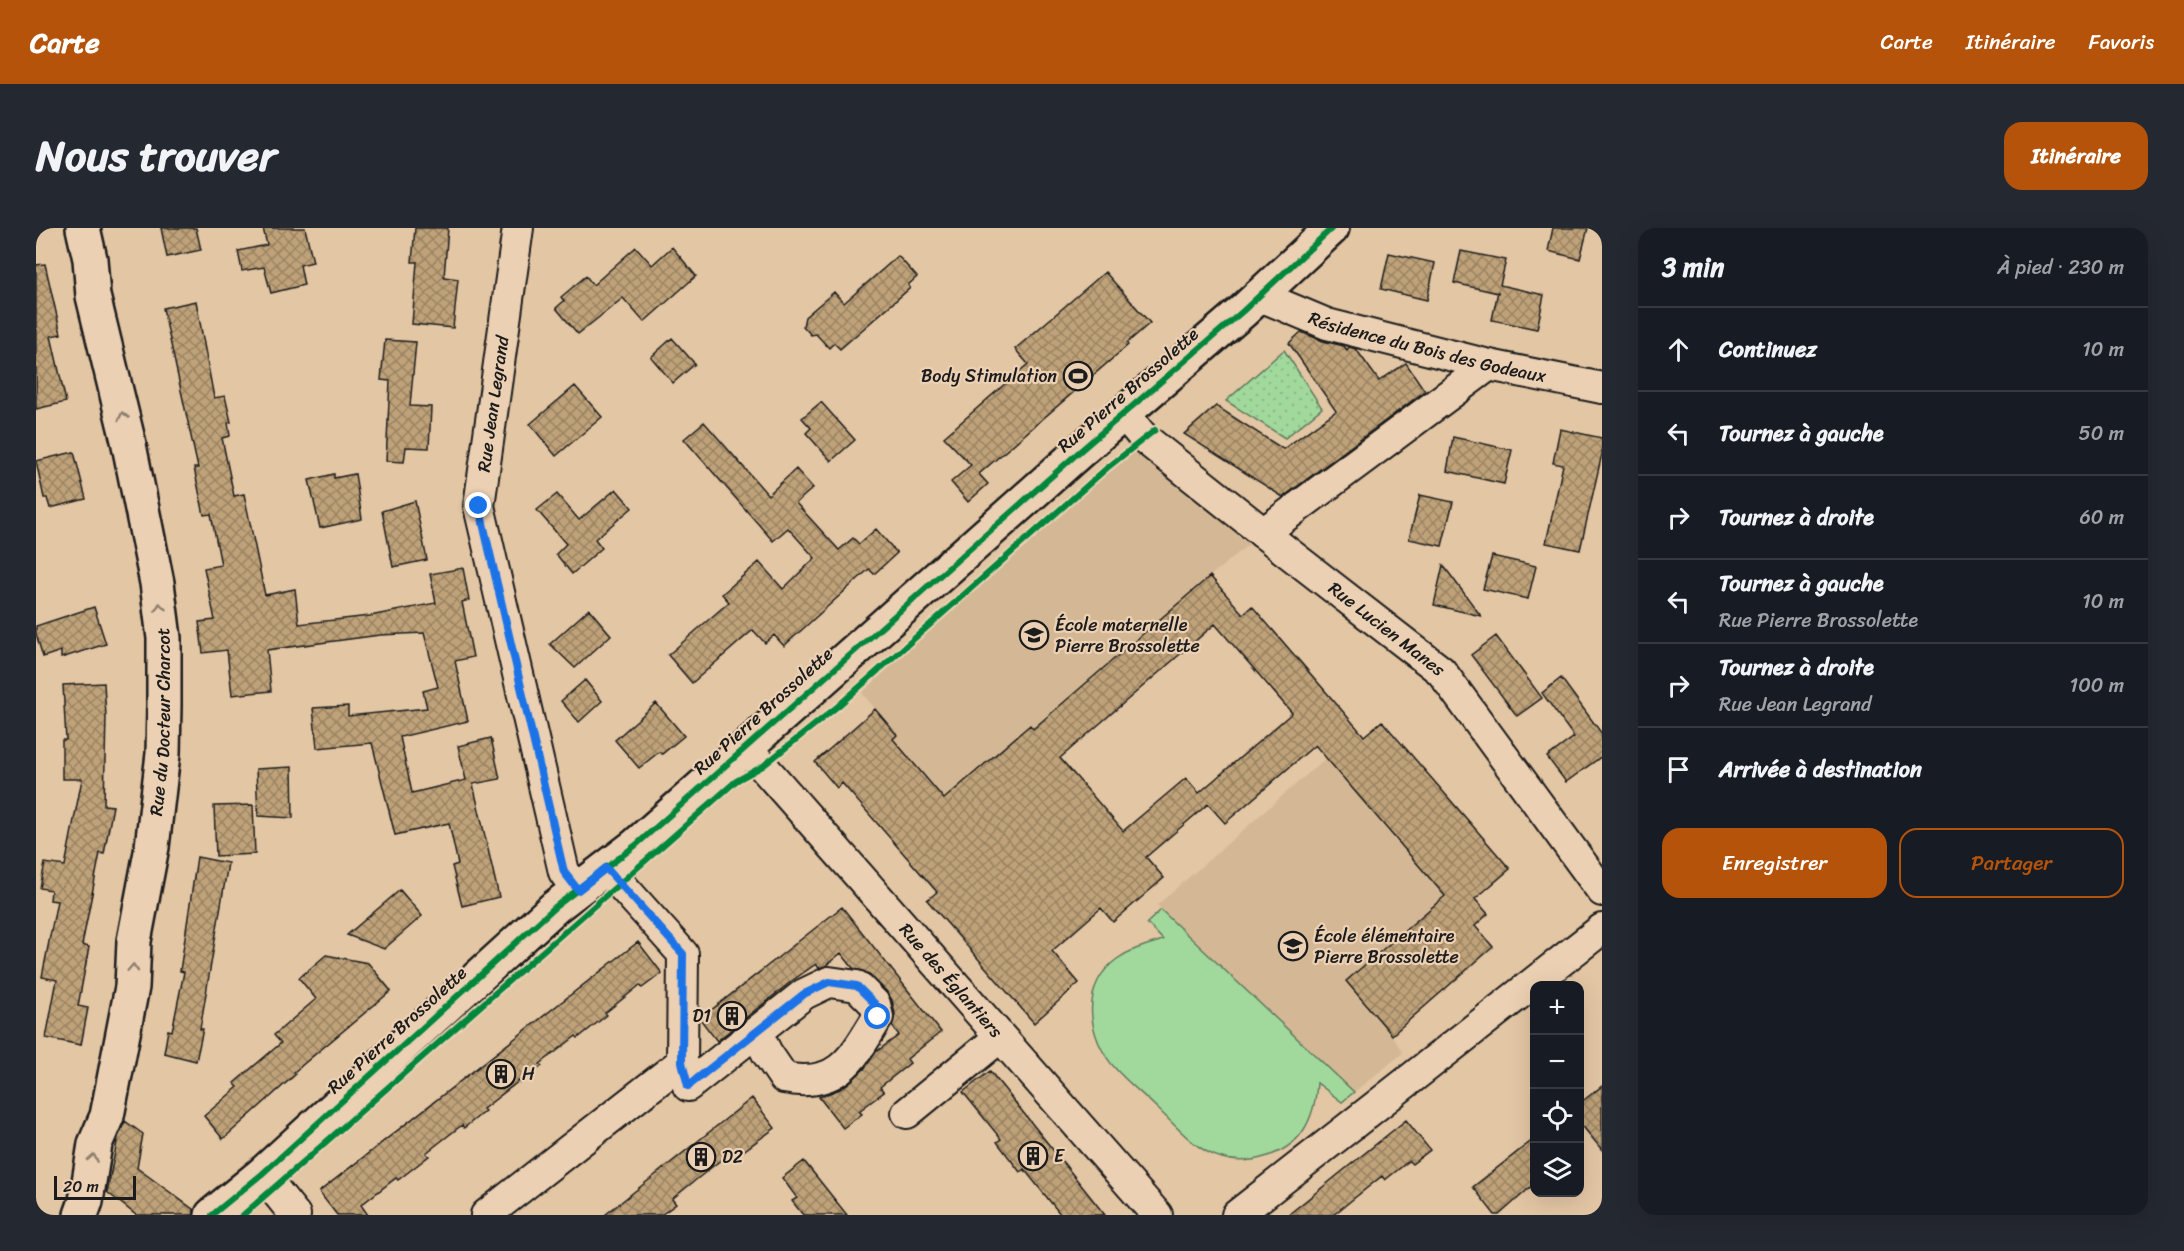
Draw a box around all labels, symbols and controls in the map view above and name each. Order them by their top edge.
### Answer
text: Carte [30,18,100,67]
text: Carte [1881,23,1933,61]
text: Itinéraire [1966,23,2056,61]
text: Favoris [2089,23,2154,61]
text: Nous trouver [36,119,276,193]
button: Itinéraire [2004,122,2148,190]
text: 3 min [1662,244,1724,290]
text: À pied · 230 m [1997,250,2124,285]
street label: Résidence du Bois des Godeaux [1303,302,1550,392]
street label: Rue Pierre Brossolette [1050,319,1206,461]
text: Continuez [1719,330,1817,369]
street label: Rue Jean Legrand [468,332,519,474]
text: 10 m [2082,332,2124,367]
icon: ahead [1662,333,1695,366]
place label: Body Stimulation [921,360,1057,392]
sports icon: Body Stimulation [1062,360,1094,392]
one-way arrow [117,411,130,421]
text: Tournez à gauche [1719,414,1884,453]
text: 50 m [2079,416,2124,451]
icon: left [1662,417,1695,450]
route end [465,492,491,518]
text: Tournez à droite [1719,498,1874,537]
text: 60 m [2079,500,2124,535]
icon: right [1662,501,1695,534]
text: Tournez à gauche [1719,564,1884,603]
street label: Rue Lucien Manes [1321,573,1453,685]
text: 10 m [2082,584,2124,619]
icon: left [1662,585,1695,618]
one-way arrow [154,603,167,612]
text: Rue Pierre Brossolette [1719,603,1918,638]
place label: École maternelle Pierre Brossolette [1055,609,1200,662]
school or university icon: École maternelle Pierre Brossolette [1018,619,1050,651]
street label: Rue du Docteur Charcot [140,625,180,818]
street label: Rue Pierre Brossolette [686,639,841,783]
text: Tournez à droite [1719,648,1874,687]
text: 100 m [2070,668,2124,703]
icon: right [1662,669,1695,702]
text: Rue Jean Legrand [1719,687,1872,722]
text: Arrivée à destination [1719,750,1922,789]
icon: arrive [1662,753,1695,786]
button: Enregistrer [1662,828,1887,898]
button: Partager [1899,828,2124,898]
street label: Rue des Églantiers [891,915,1011,1046]
place label: École élémentaire Pierre Brossolette [1314,920,1459,973]
school or university icon: École élémentaire Pierre Brossolette [1277,930,1309,962]
street label: Rue Pierre Brossolette [320,958,475,1102]
one-way arrow [126,963,139,972]
map controls [1530,981,1584,1197]
button: + [1530,981,1584,1035]
place label: D1 [693,1000,711,1032]
building icon: D1 [716,1000,748,1032]
route start [864,1003,890,1029]
button: − [1530,1035,1584,1089]
building icon: H [485,1058,517,1090]
place label: H [522,1058,535,1090]
button: locate [1530,1089,1584,1143]
building icon: E [1017,1140,1049,1172]
place label: E [1054,1140,1065,1172]
building icon: D2 [685,1141,717,1173]
place label: D2 [722,1141,743,1173]
button: layers [1530,1143,1584,1197]
one-way arrow [86,1153,98,1162]
text: 20 m [63,1172,99,1201]
scale bar [54,1173,136,1200]

